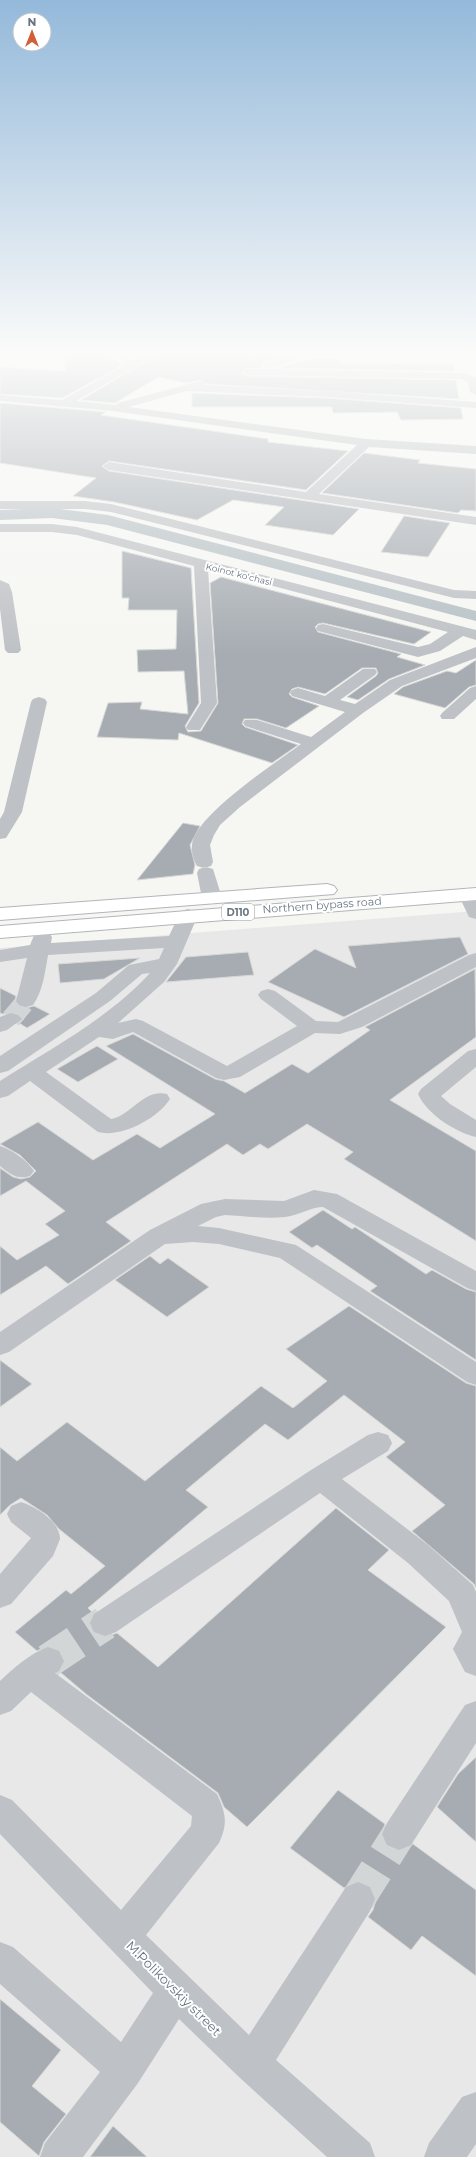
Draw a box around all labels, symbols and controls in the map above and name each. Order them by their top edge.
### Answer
north arrow [12,12,52,52]
text: N [28,15,36,29]
street label: Koinot koʻchasi [205,560,273,588]
street label: Northern bypass road [262,894,382,916]
road number: D110 [222,904,254,920]
street label: M.Polikovskiy street [123,1937,225,2039]

